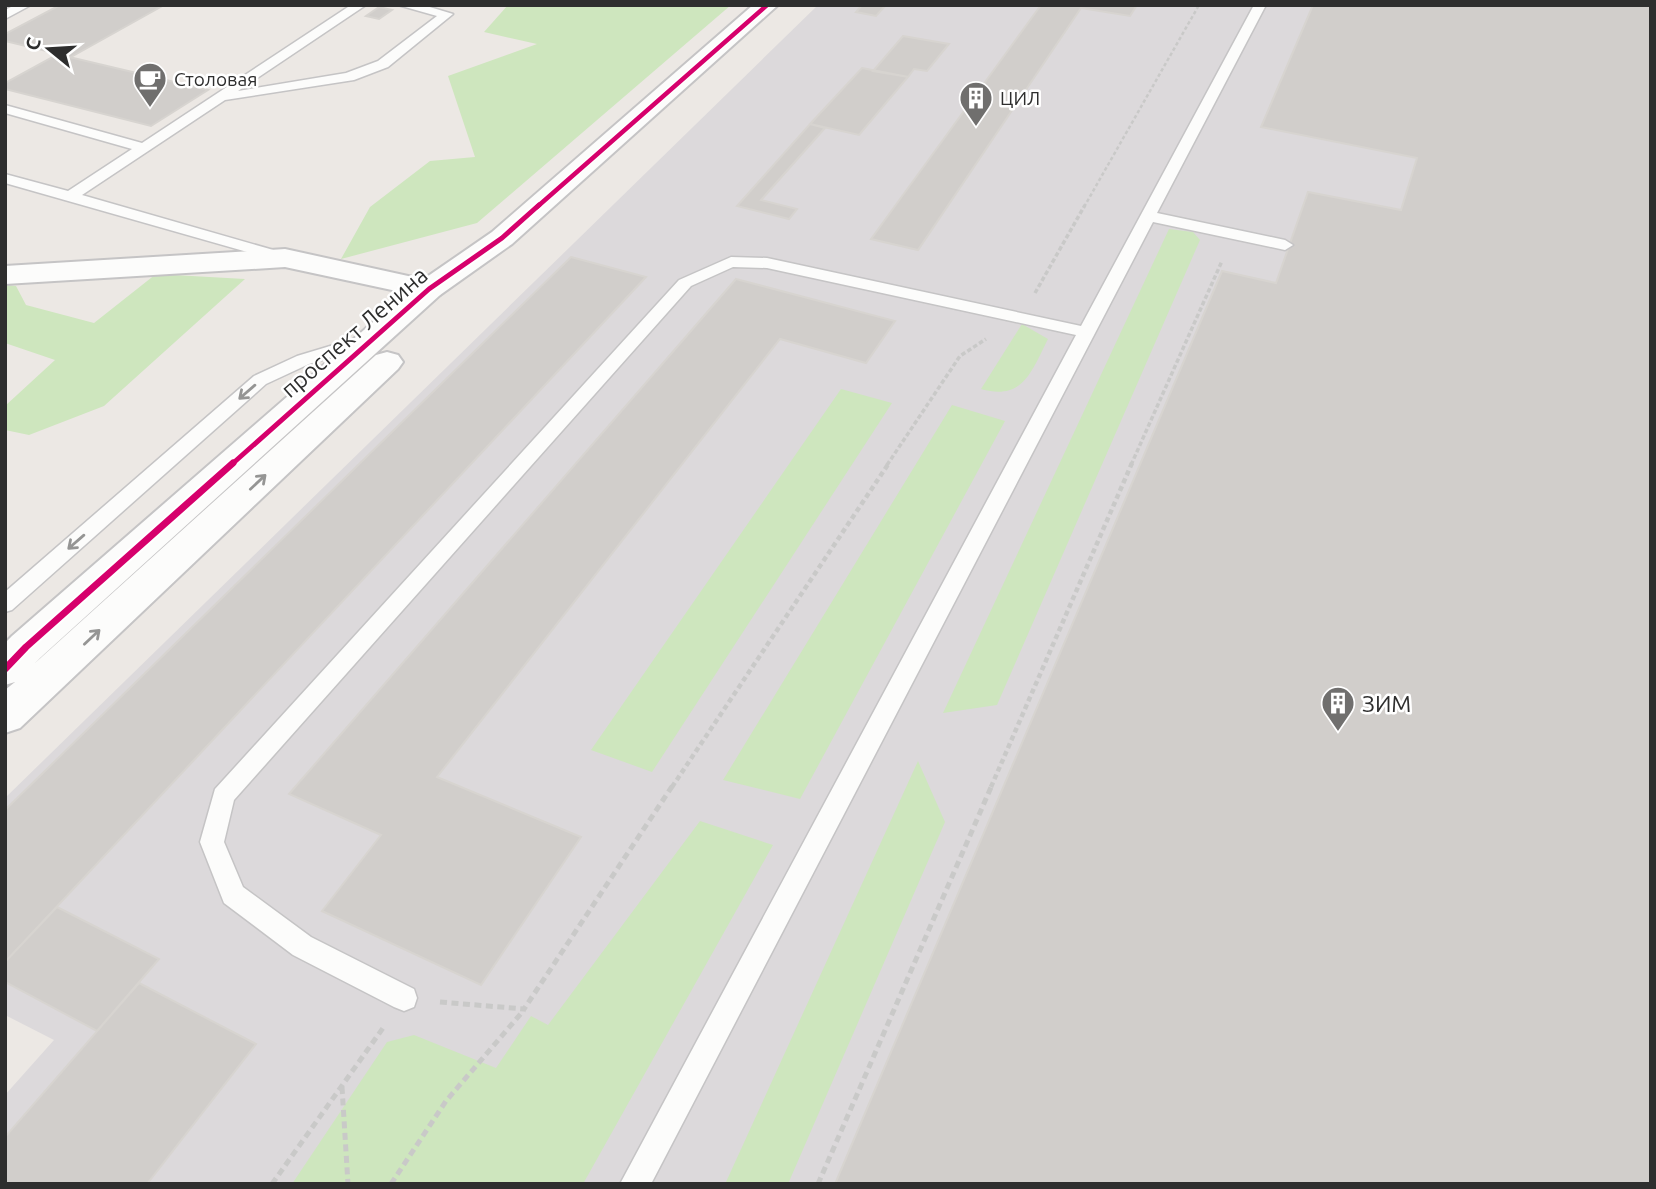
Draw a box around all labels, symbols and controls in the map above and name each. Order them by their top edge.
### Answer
north arrow [14,14,84,84]
text: С [20,35,45,53]
cafe icon: Столовая [131,60,169,109]
place label: Столовая [174,68,258,90]
building icon: ЦИЛ [957,79,995,128]
place label: ЦИЛ [1000,87,1040,109]
street label: проспект Ленина [276,262,432,402]
one-way arrow [238,384,256,400]
one-way arrow [249,474,267,490]
one-way arrow [67,534,85,550]
one-way arrow [83,629,100,646]
building icon: ЗИМ [1319,684,1357,733]
place label: ЗИМ [1362,691,1411,716]

